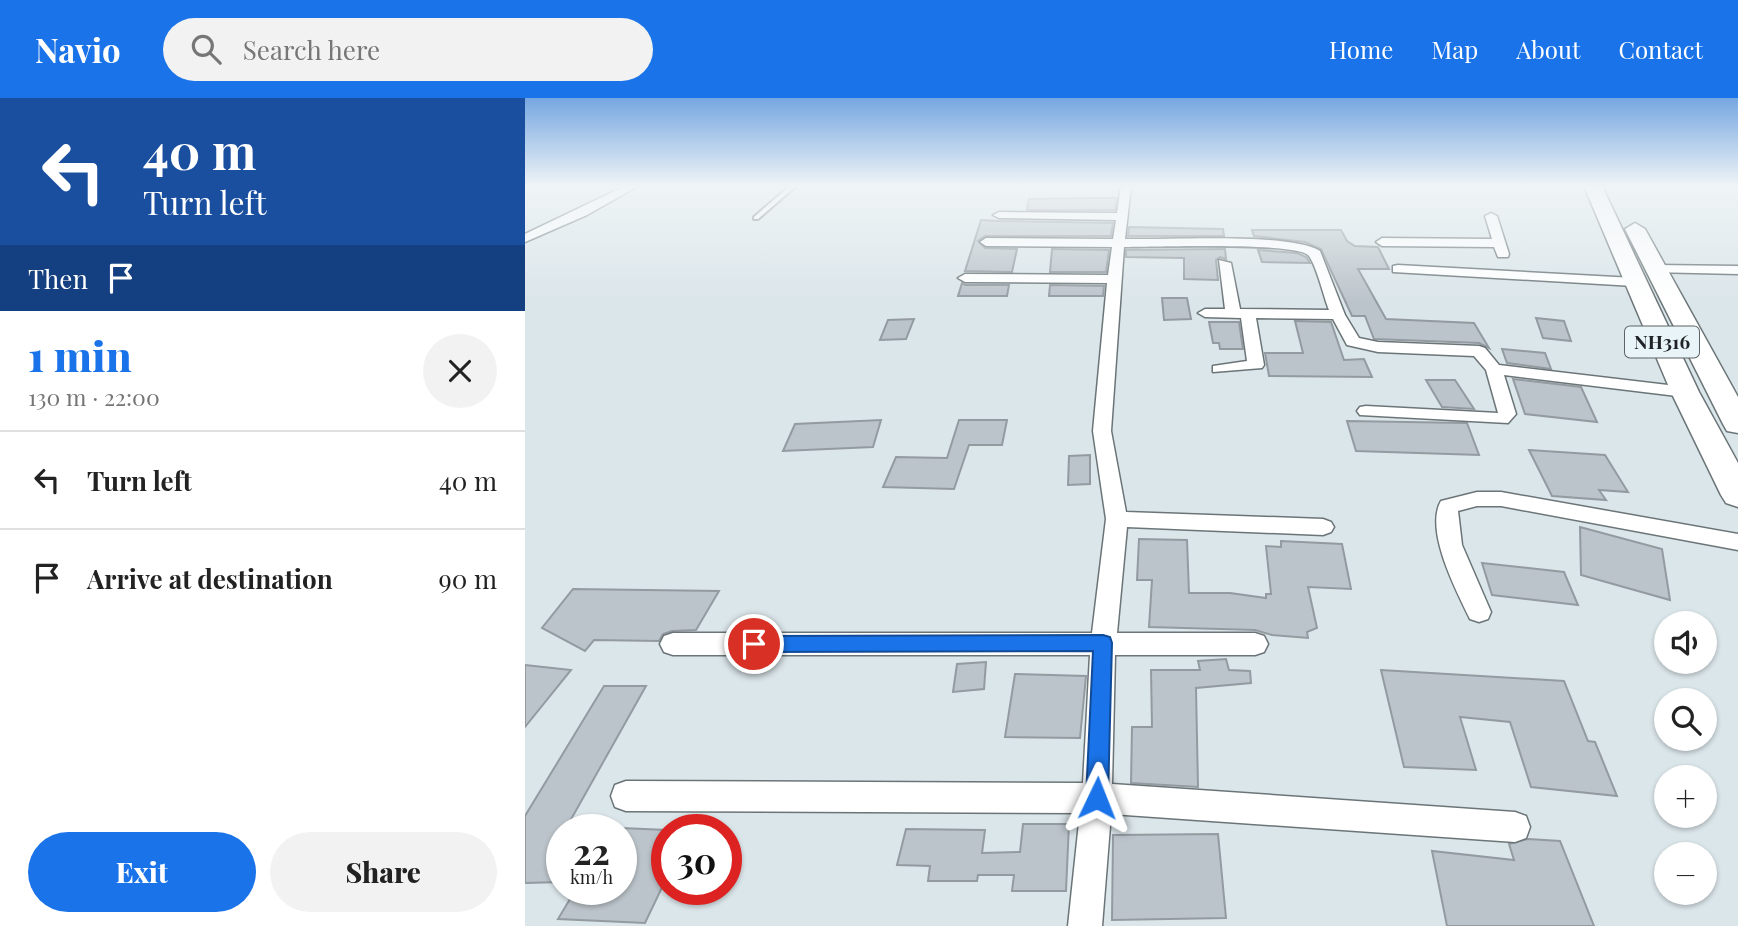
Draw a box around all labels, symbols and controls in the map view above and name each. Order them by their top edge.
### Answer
search box [163,18,653,81]
text: Navio [35,27,121,71]
icon: search [187,30,225,68]
text: Search here [243,32,380,67]
text: Home [1329,33,1393,65]
text: Map [1431,33,1478,65]
text: About [1516,33,1580,65]
text: Contact [1618,33,1703,65]
text: 40 m [143,117,256,182]
icon: left [28,126,119,217]
text: Turn left [143,180,267,223]
icon: arrive [102,259,140,297]
text: Then [28,261,88,296]
road number: NH316 [1625,326,1699,358]
text: 1 min [28,327,132,383]
button: close [423,334,497,408]
text: 130 m · 22:00 [28,381,160,412]
icon: left [28,461,66,499]
text: Turn left [87,463,192,498]
text: 40 m [439,463,497,498]
icon: arrive [28,559,66,597]
text: Arrive at destination [87,561,333,596]
text: 90 m [439,561,497,596]
map controls [1654,611,1717,905]
button: sound [1654,611,1717,674]
pin [724,614,784,674]
icon: arrive [735,625,773,663]
button: search [1654,688,1717,751]
position arrow [1060,761,1134,835]
button: + [1654,765,1717,828]
speed limit sign: 30 [651,814,742,905]
text: 22 [573,827,610,874]
button: Exit [28,832,256,912]
button: Share [270,832,497,912]
button: − [1654,842,1717,905]
text: km/h [570,865,613,889]

